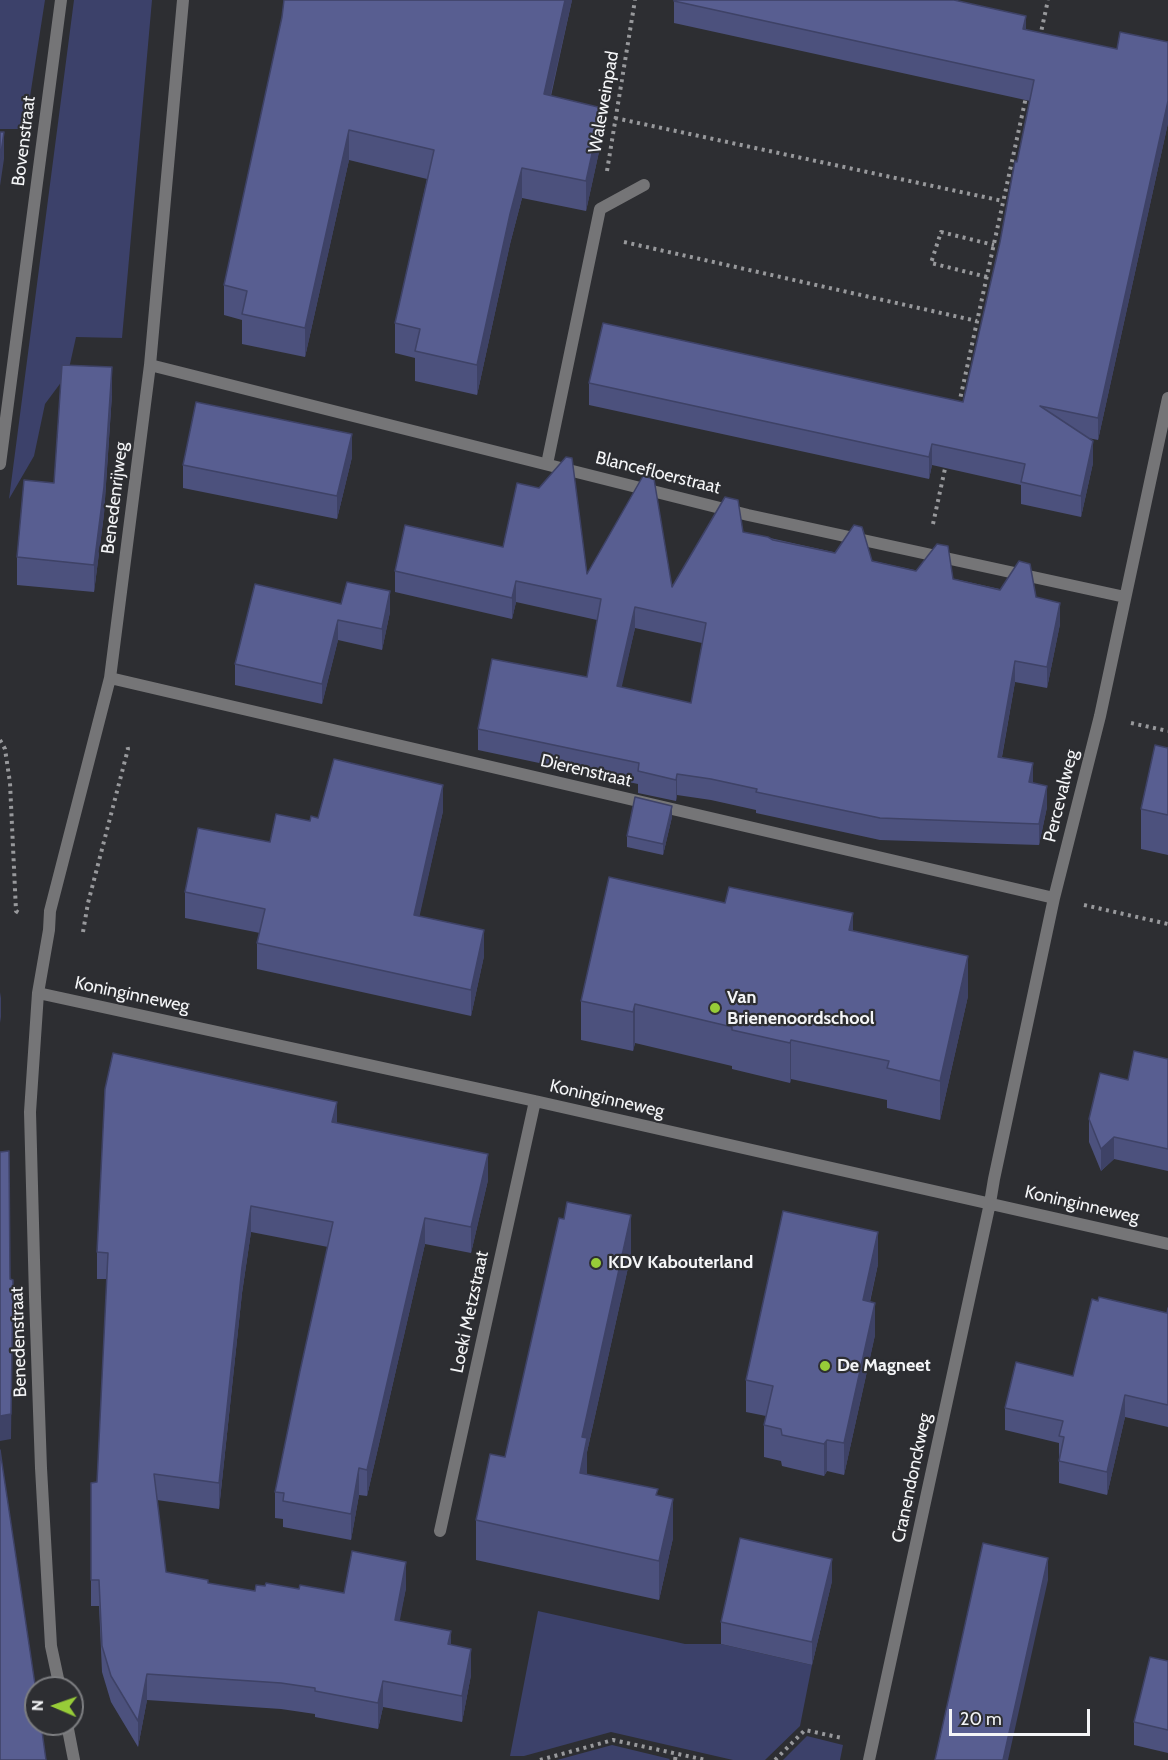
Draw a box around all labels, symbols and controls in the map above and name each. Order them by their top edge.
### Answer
street label: Waleweinpad [584,49,624,155]
street label: Bovenstraat [8,95,40,187]
street label: Benedenrijweg [97,441,133,555]
street label: Blancefloerstraat [593,447,723,499]
street label: Percevalweg [1039,747,1083,845]
street label: Dierenstraat [538,750,634,792]
street label: Koninginneweg [73,972,191,1018]
place label: Van Brienenoordschool [727,987,874,1030]
marker: Van Brienenoordschool [708,1001,722,1015]
street label: Koninginneweg [548,1075,666,1123]
street label: Koninginneweg [1023,1181,1141,1229]
street label: Loeki Metzstraat [447,1249,493,1375]
place label: KDV Kabouterland [608,1252,753,1274]
marker: KDV Kabouterland [589,1256,603,1270]
street label: Benedenstraat [6,1286,32,1398]
place label: De Magneet [837,1355,931,1377]
marker: De Magneet [818,1359,832,1373]
street label: Cranendonckweg [888,1411,936,1545]
north arrow [24,1676,84,1736]
scale bar [952,1697,1093,1735]
text: N [28,1699,47,1711]
text: 20 m [960,1708,1002,1730]

